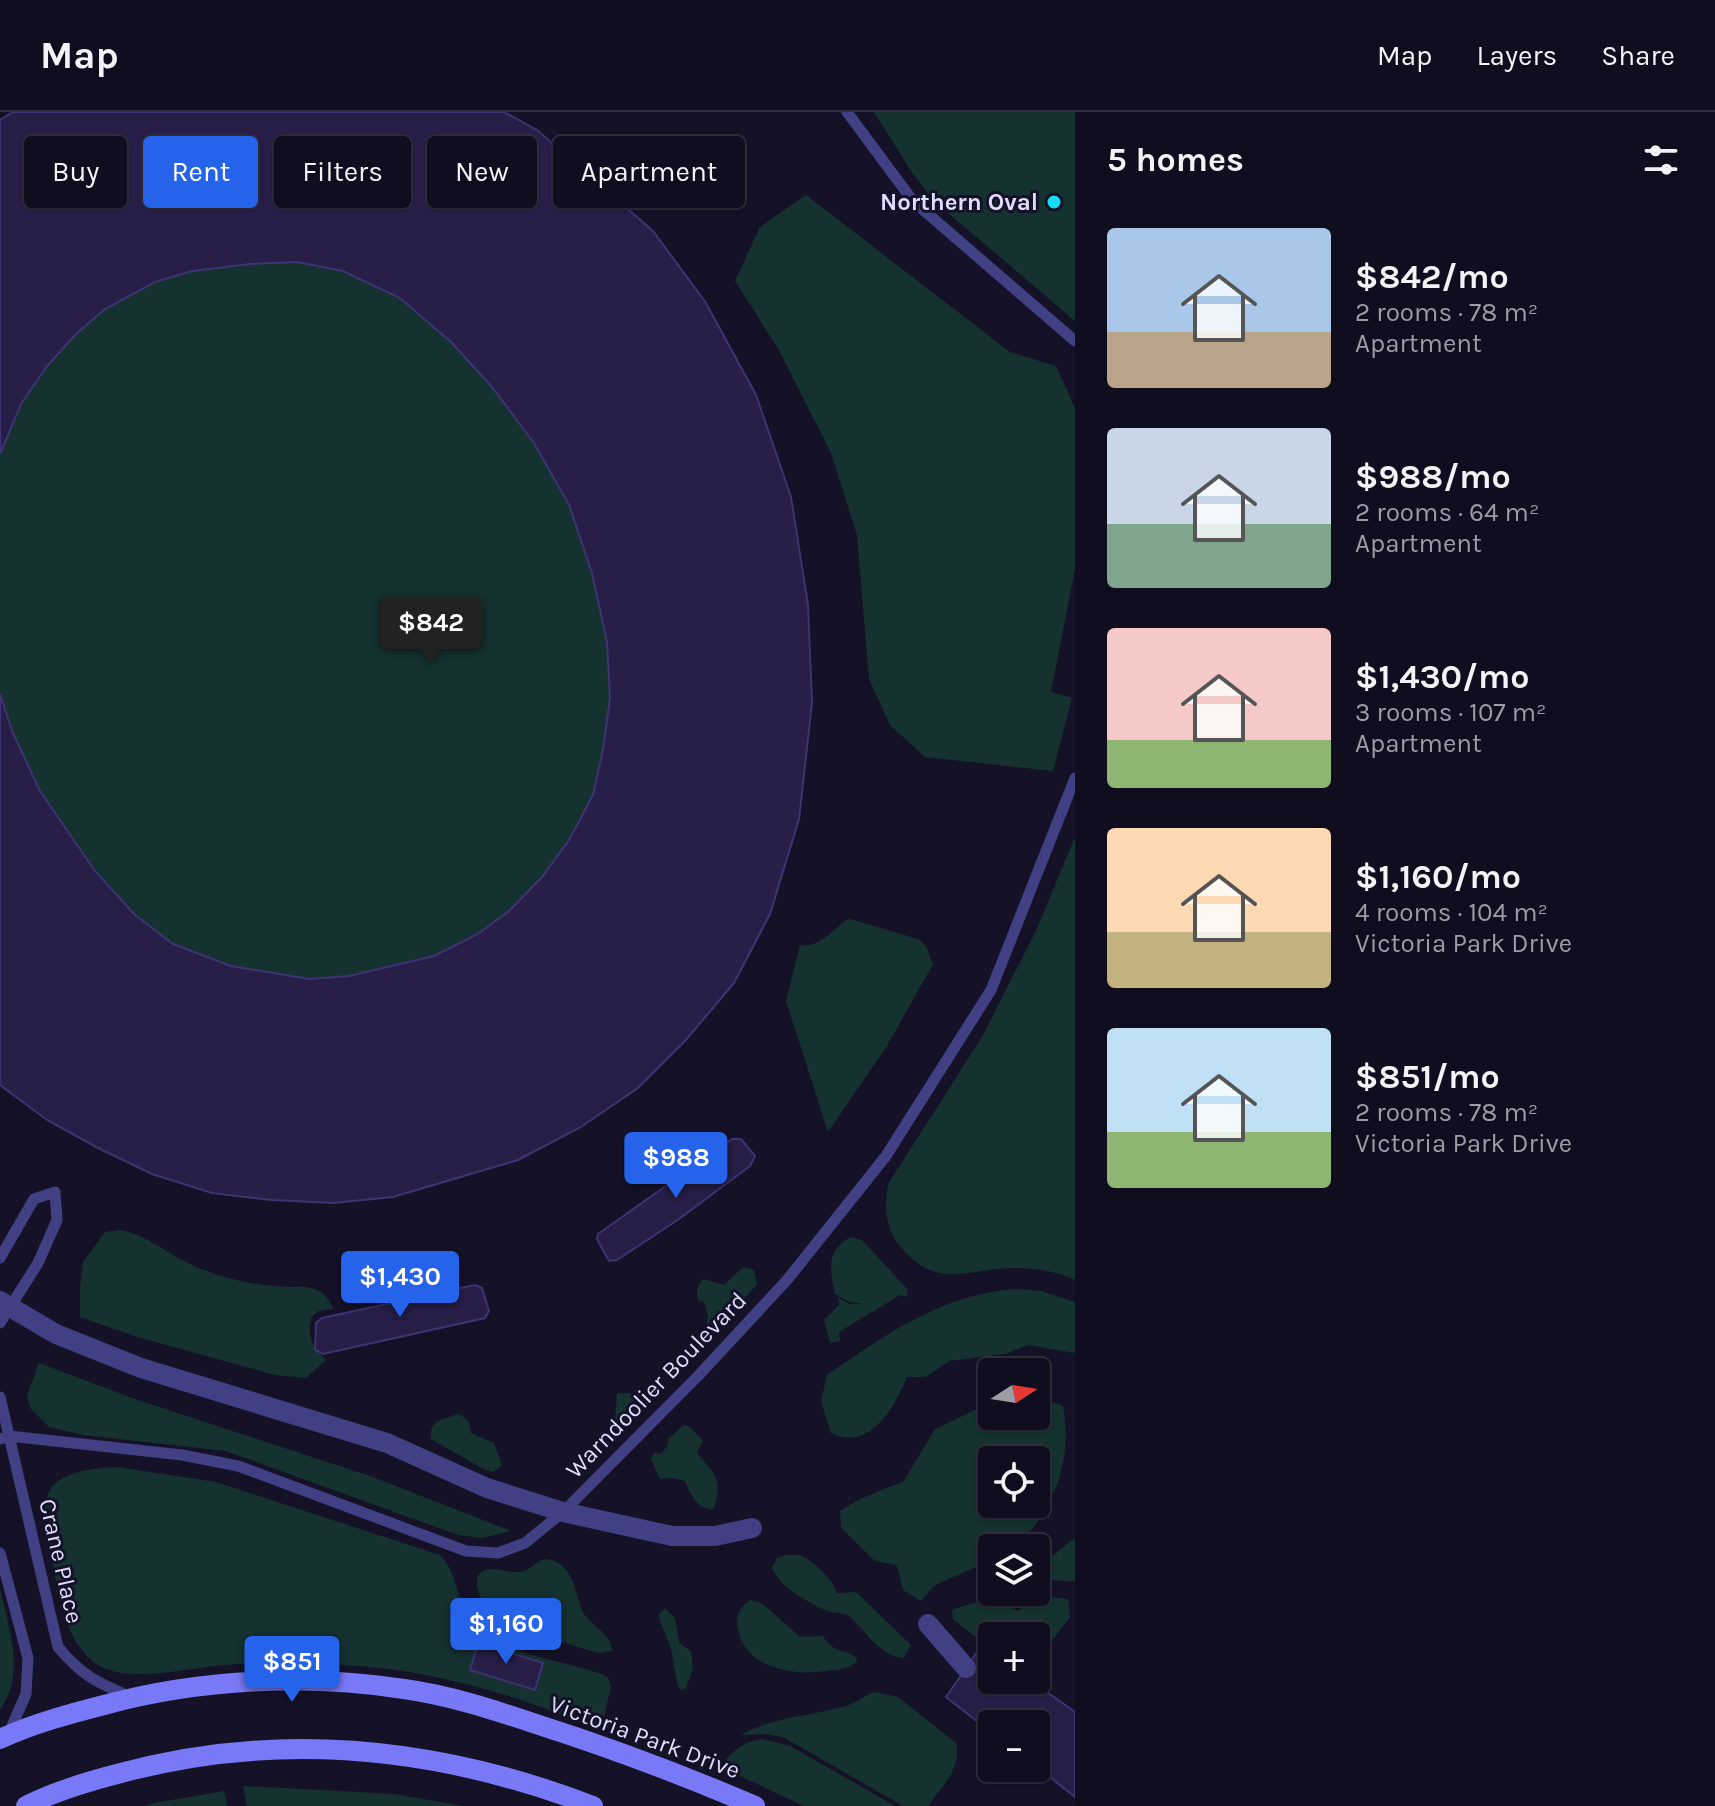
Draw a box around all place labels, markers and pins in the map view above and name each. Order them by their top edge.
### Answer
place label: Northern Oval [880,188,1038,216]
marker: Northern Oval [1045,193,1063,211]
pin: $842 [384,597,478,665]
pin: $988 [629,1132,723,1200]
pin: $1,430 [335,1251,465,1319]
pin: $1,160 [441,1598,571,1666]
pin: $851 [245,1636,339,1704]

